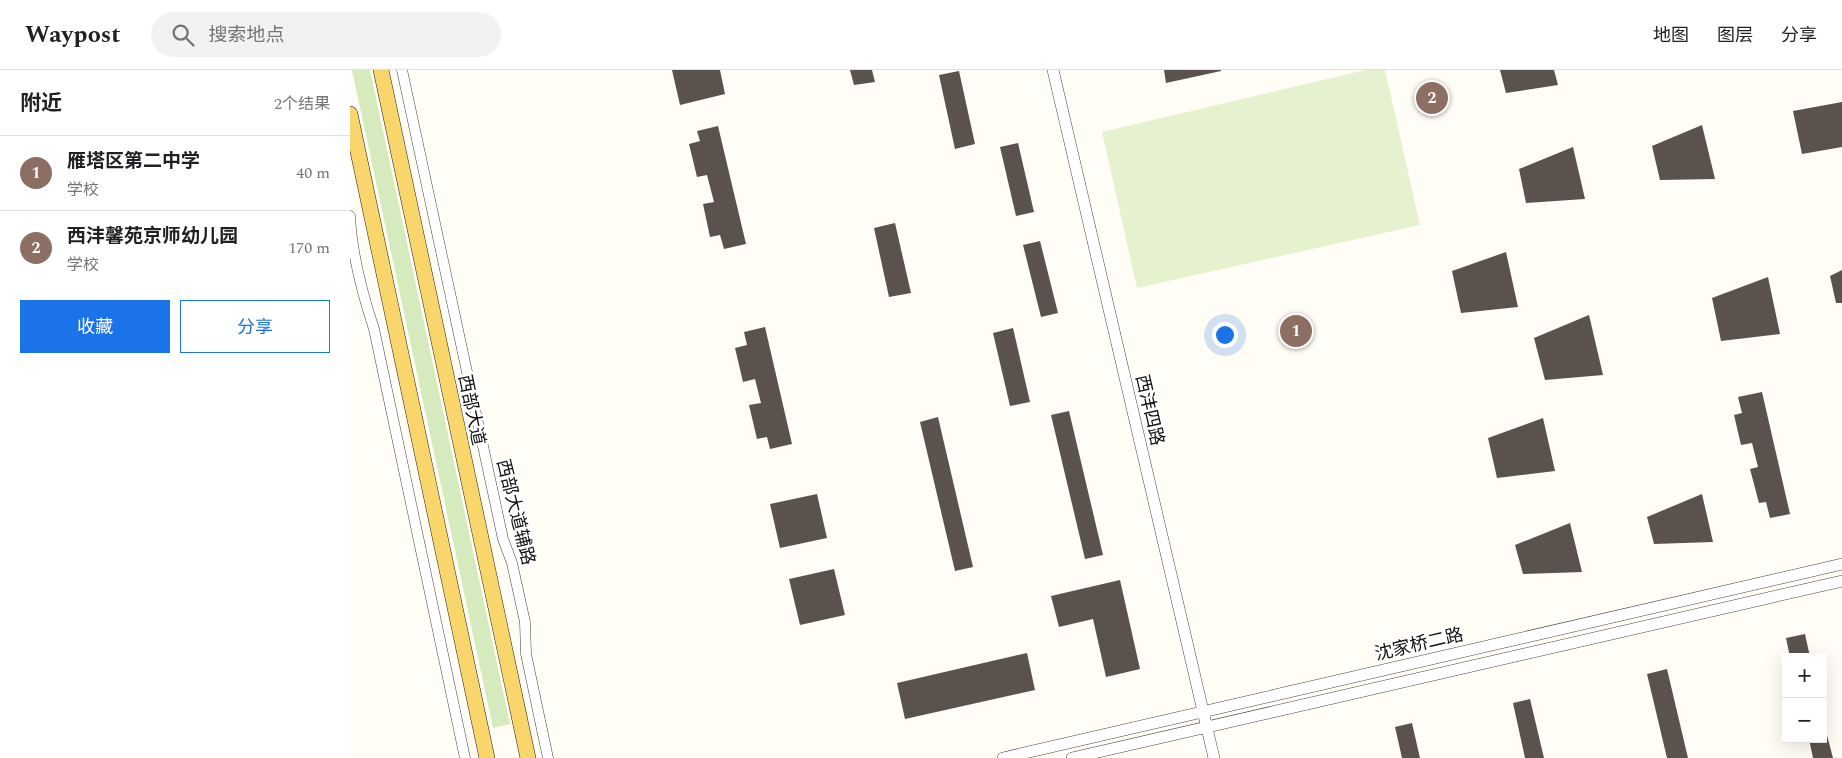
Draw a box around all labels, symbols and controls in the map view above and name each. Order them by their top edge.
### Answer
search box [151,12,501,57]
text: Waypost [25,17,121,53]
icon: search [169,21,197,49]
text: 搜索地点 [209,21,285,50]
text: 地图 [1653,22,1689,49]
text: 图层 [1717,22,1753,49]
text: 分享 [1781,22,1817,49]
pin: 2 [1416,79,1448,117]
text: 附近 [20,88,62,120]
text: 2个结果 [274,92,330,116]
text: 雁塔区第二中学 [67,147,200,176]
text: 1 [32,161,40,185]
text: 40 m [296,161,330,185]
text: 学校 [67,178,99,202]
text: 西沣馨苑京师幼儿园 [67,222,238,251]
text: 2 [32,236,40,260]
text: 170 m [288,236,330,260]
text: 学校 [67,253,99,277]
button: 收藏 [20,300,170,353]
button: 分享 [180,300,330,353]
pin: 1 [1280,312,1312,350]
your location [1212,322,1238,348]
street label: 西部大道 [451,372,492,448]
street label: 西沣四路 [1128,372,1171,448]
street label: 西部大道辅路 [489,456,542,568]
street label: 沈家桥二路 [1372,621,1466,668]
map controls [1782,653,1827,743]
button: + [1782,653,1827,698]
button: − [1782,698,1827,743]

